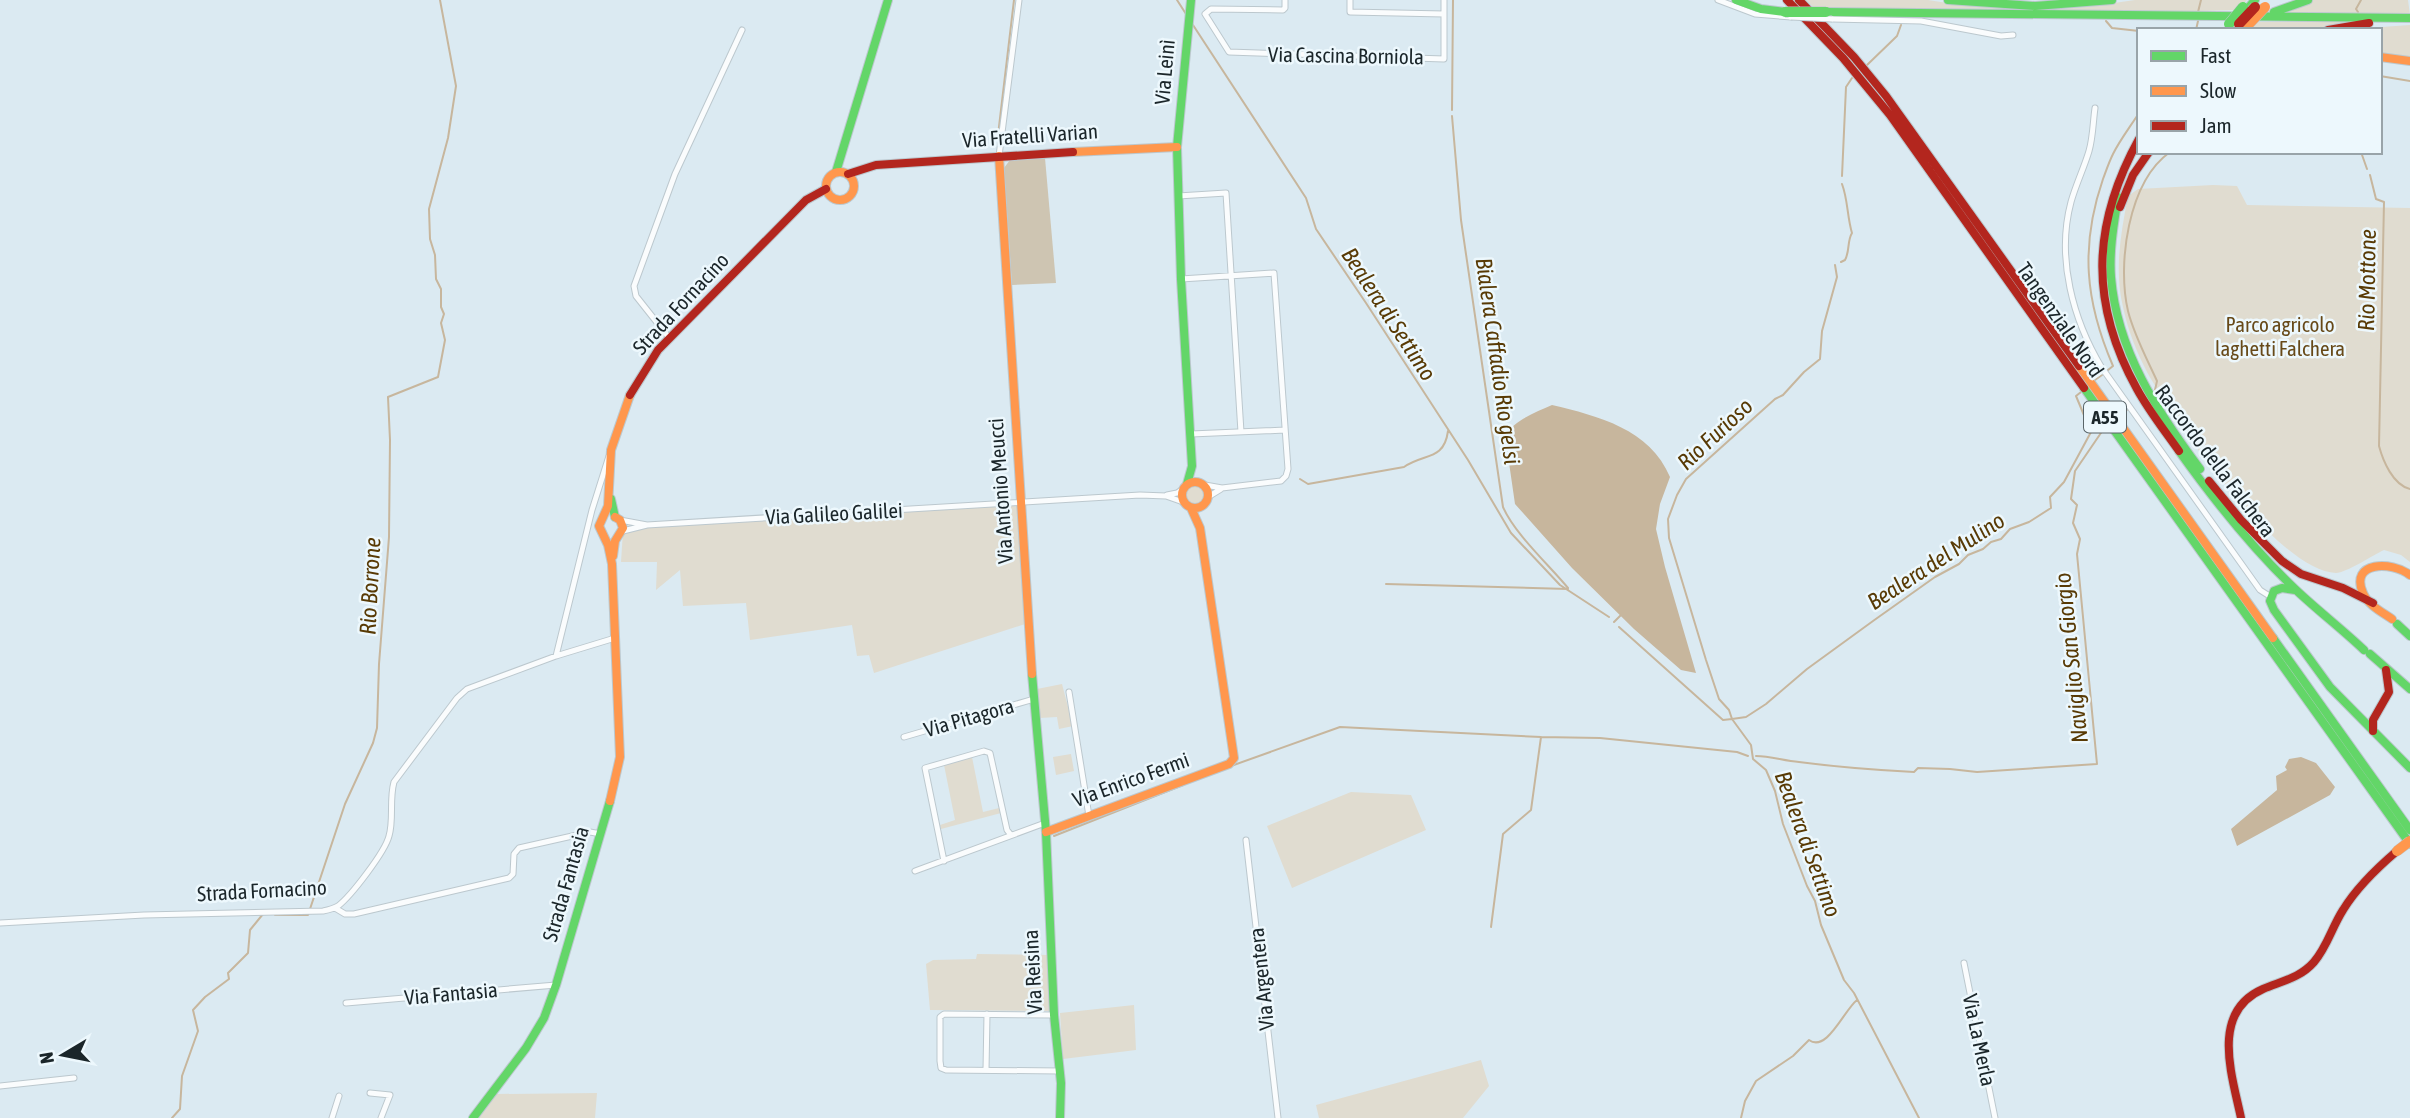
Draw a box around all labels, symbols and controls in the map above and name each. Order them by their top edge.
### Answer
legend [2137,28,2382,154]
street label: Via Leinì [1149,38,1179,105]
street label: Via Cascina Borniola [1268,42,1424,68]
text: Fast [2200,43,2231,67]
text: Slow [2200,78,2237,102]
text: Jam [2200,113,2232,137]
street label: Via Fratelli Varian [961,118,1099,152]
water label: Rio Mottone [2353,229,2381,331]
water label: Bealera di Settimo [1336,243,1442,385]
street label: Strada Fornacino [627,248,733,359]
water label: Bialera Caffadio Rio gelsi [1471,256,1525,466]
street label: Tangenziale Nord [2012,258,2109,381]
park label: Parco agricolo laghetti Falchera [2215,312,2345,360]
street label: Raccordo della Falchera [2151,380,2281,541]
water label: Rio Furioso [1672,393,1758,475]
road number: A55 [2084,402,2126,432]
street label: Via Antonio Meucci [983,417,1017,565]
street label: Via Galileo Galilei [765,497,903,529]
water label: Bealera del Mulino [1863,507,2009,615]
water label: Rio Borrone [354,537,386,635]
water label: Naviglio San Giorgio [2049,572,2093,744]
street label: Via Pitagora [921,693,1016,741]
street label: Via Enrico Fermi [1069,747,1192,811]
water label: Bealera di Settimo [1770,768,1846,920]
street label: Strada Fantasia [537,823,593,944]
street label: Strada Fornacino [197,875,327,905]
street label: Via Argentera [1244,927,1278,1032]
street label: Via Reisina [1018,929,1046,1015]
street label: Via Fantasia [403,977,499,1009]
street label: Via La Merla [1959,991,2001,1088]
north arrow [28,1020,98,1090]
text: N [34,1051,58,1065]

